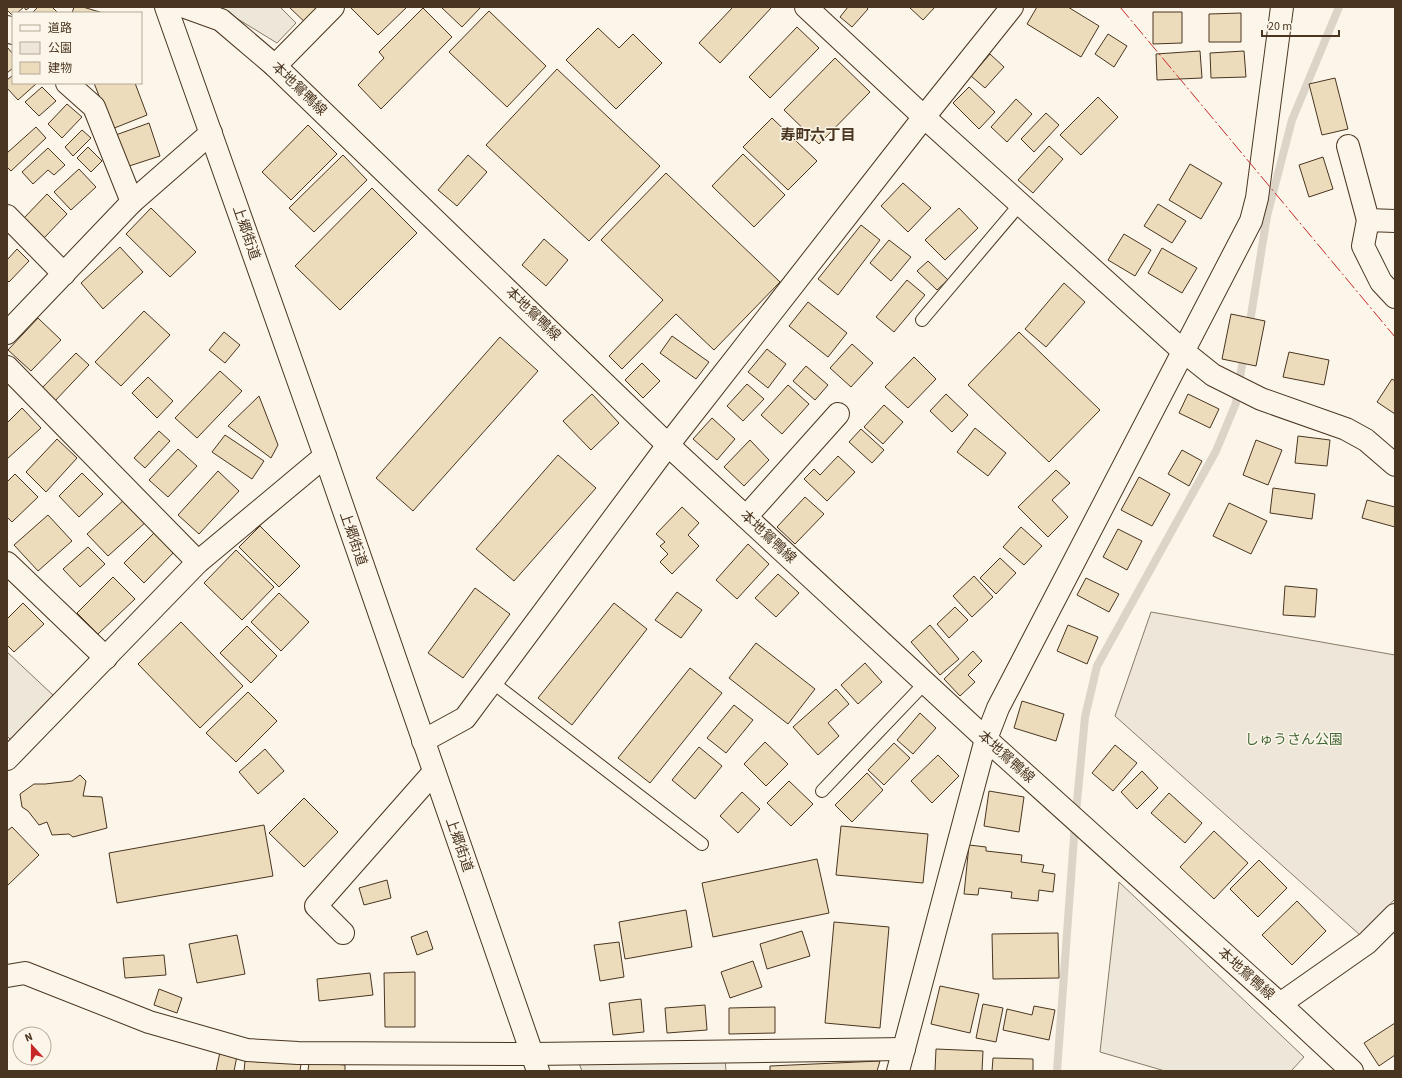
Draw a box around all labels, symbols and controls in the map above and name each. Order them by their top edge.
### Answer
legend [12,12,142,84]
scale bar [1262,12,1339,38]
text: 20 m [1268,18,1292,35]
text: 道路 [48,20,72,37]
text: 公園 [48,40,72,57]
street label: 本地鴛鴨線 [267,57,331,121]
text: 建物 [48,60,72,77]
district label: 寿町六丁目 [780,125,856,146]
street label: 上郷街道 [227,203,265,263]
street label: 本地鴛鴨線 [501,282,565,346]
street label: 本地鴛鴨線 [736,506,800,568]
street label: 上郷街道 [334,509,372,569]
street label: 本地鴛鴨線 [973,726,1039,788]
park label: しゅうさん公園 [1245,730,1343,750]
street label: 上郷街道 [440,815,478,875]
street label: 本地鴛鴨線 [1213,943,1279,1005]
north arrow [12,1026,52,1066]
text: N [22,1029,35,1045]

